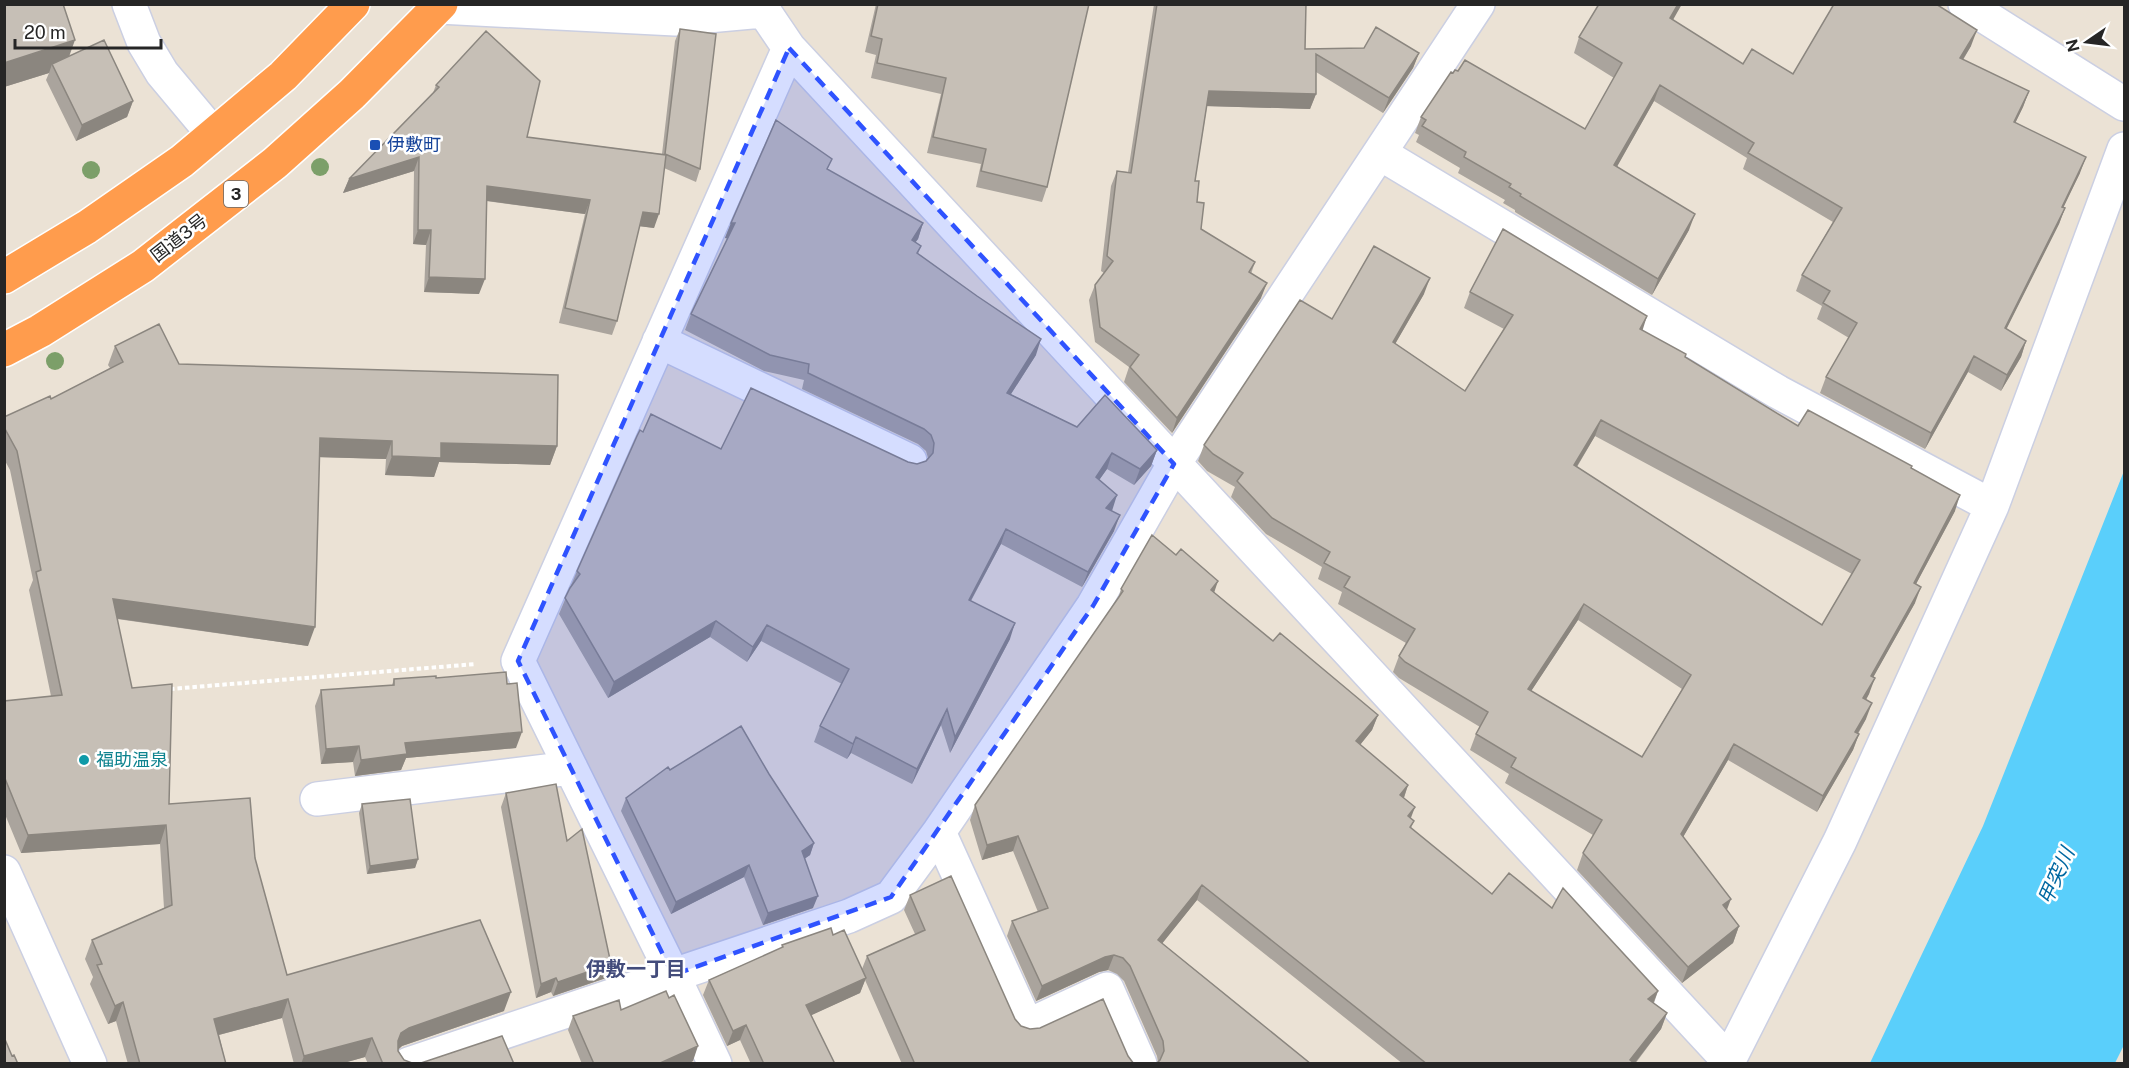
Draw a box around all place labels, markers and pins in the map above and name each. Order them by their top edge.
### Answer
place label: 伊敷町 [387,134,441,155]
marker: 伊敷町 [368,138,382,152]
place label: 福助温泉 [96,749,168,770]
marker: 福助温泉 [77,753,91,767]

